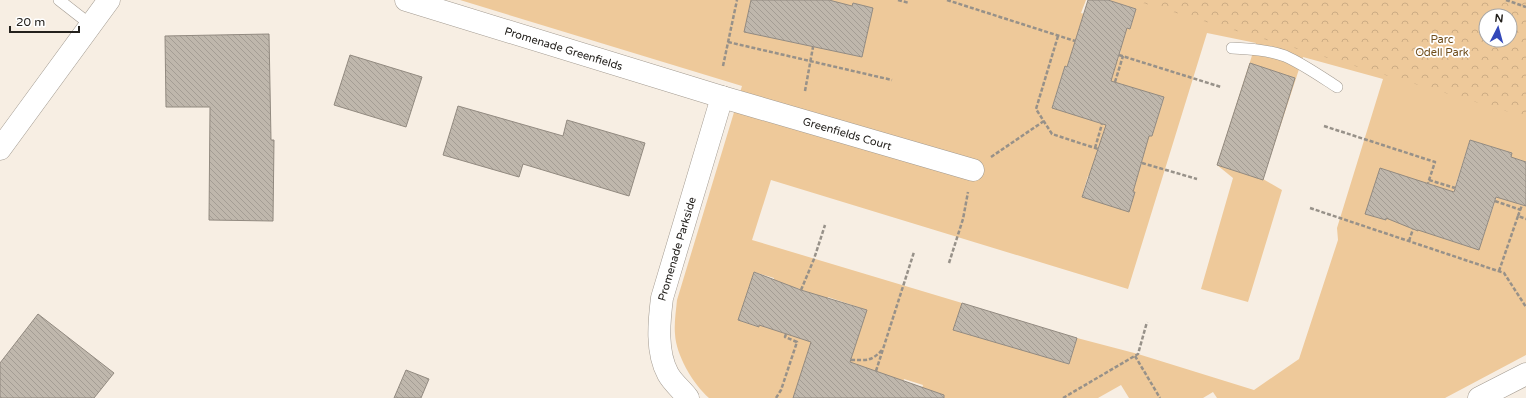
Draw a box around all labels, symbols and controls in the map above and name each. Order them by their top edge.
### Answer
scale bar [10,8,79,34]
north arrow [1478,8,1518,48]
text: N [1494,12,1504,25]
text: 20 m [16,15,45,29]
street label: Promenade Greenfields [503,24,624,73]
park label: Parc Odell Park [1415,33,1469,59]
street label: Greenfields Court [801,114,893,152]
street label: Promenade Parkside [655,195,698,302]

